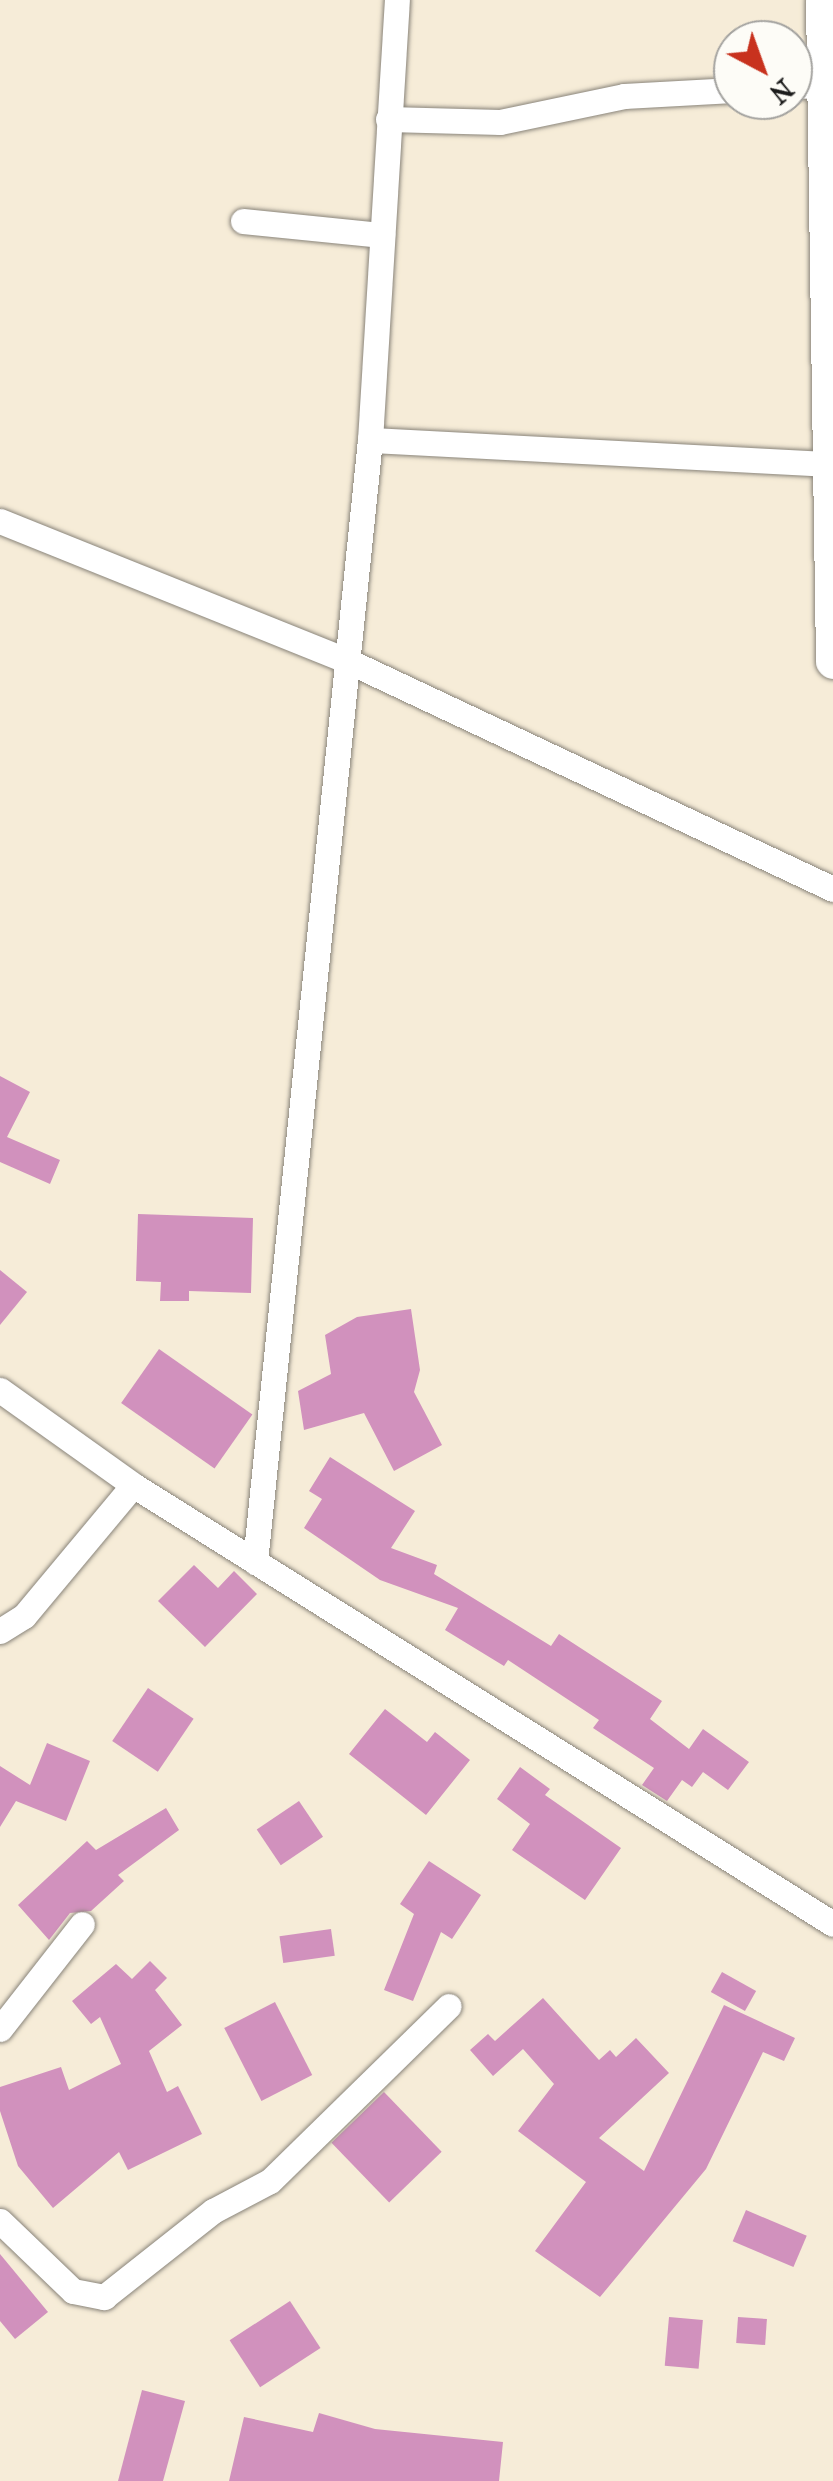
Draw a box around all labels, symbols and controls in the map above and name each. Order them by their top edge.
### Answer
north arrow [713,20,813,120]
text: N [763,72,801,111]

